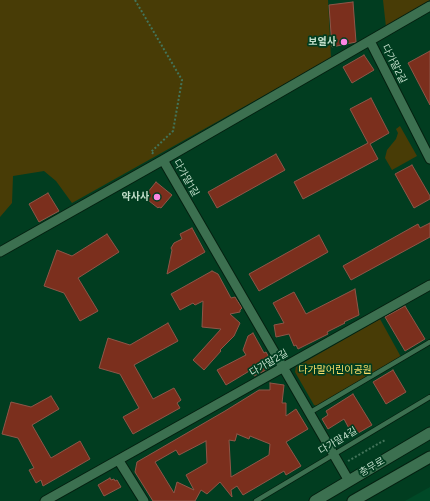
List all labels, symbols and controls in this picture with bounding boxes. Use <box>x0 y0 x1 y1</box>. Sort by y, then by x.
place label: 보열사 <box>308 36 336 48</box>
marker: 보열사 <box>339 37 349 47</box>
street label: 다가말2길 <box>379 42 409 86</box>
street label: 다가말1길 <box>171 157 201 199</box>
place label: 약사사 <box>121 191 149 203</box>
marker: 약사사 <box>152 192 162 202</box>
street label: 다가말2길 <box>248 347 290 379</box>
park label: 다가말어린이공원 <box>298 364 372 376</box>
street label: 다가말4길 <box>316 425 360 457</box>
street label: 충무로 <box>357 455 387 479</box>

